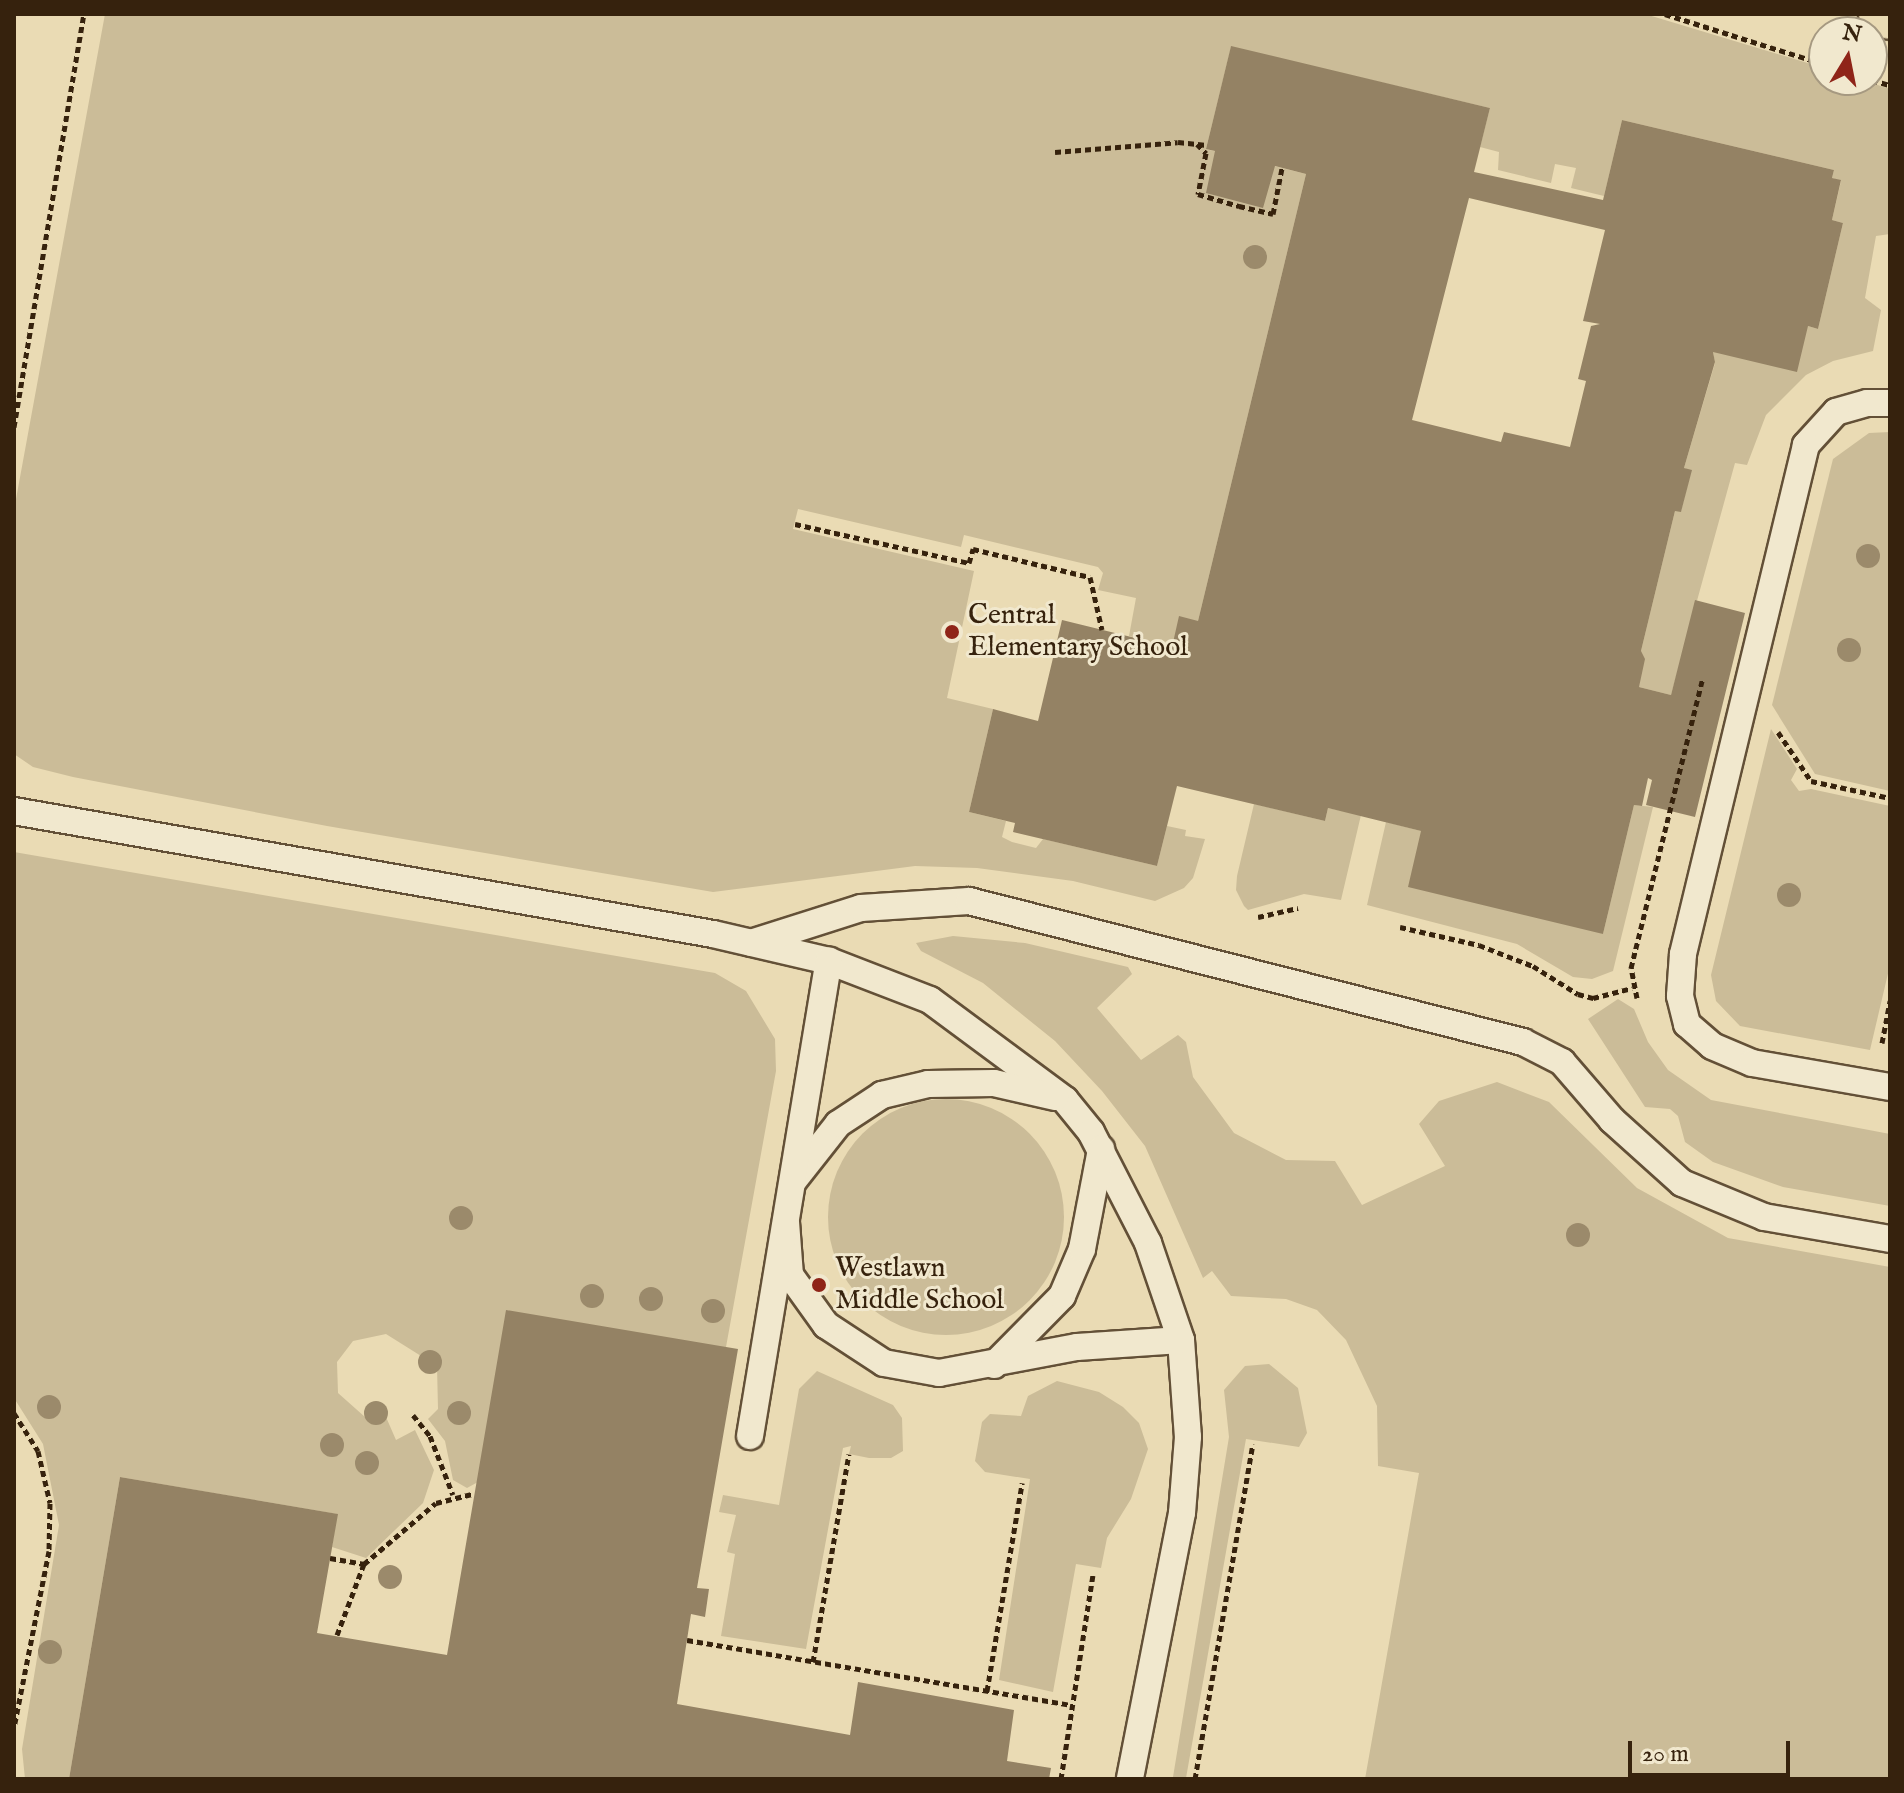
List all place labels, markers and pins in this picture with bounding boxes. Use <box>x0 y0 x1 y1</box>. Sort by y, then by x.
place label: Central Elementary School <box>968 599 1188 665</box>
marker: Central Elementary School <box>943 623 961 641</box>
place label: Westlawn Middle School <box>835 1252 1004 1318</box>
marker: Westlawn Middle School <box>810 1276 828 1294</box>

